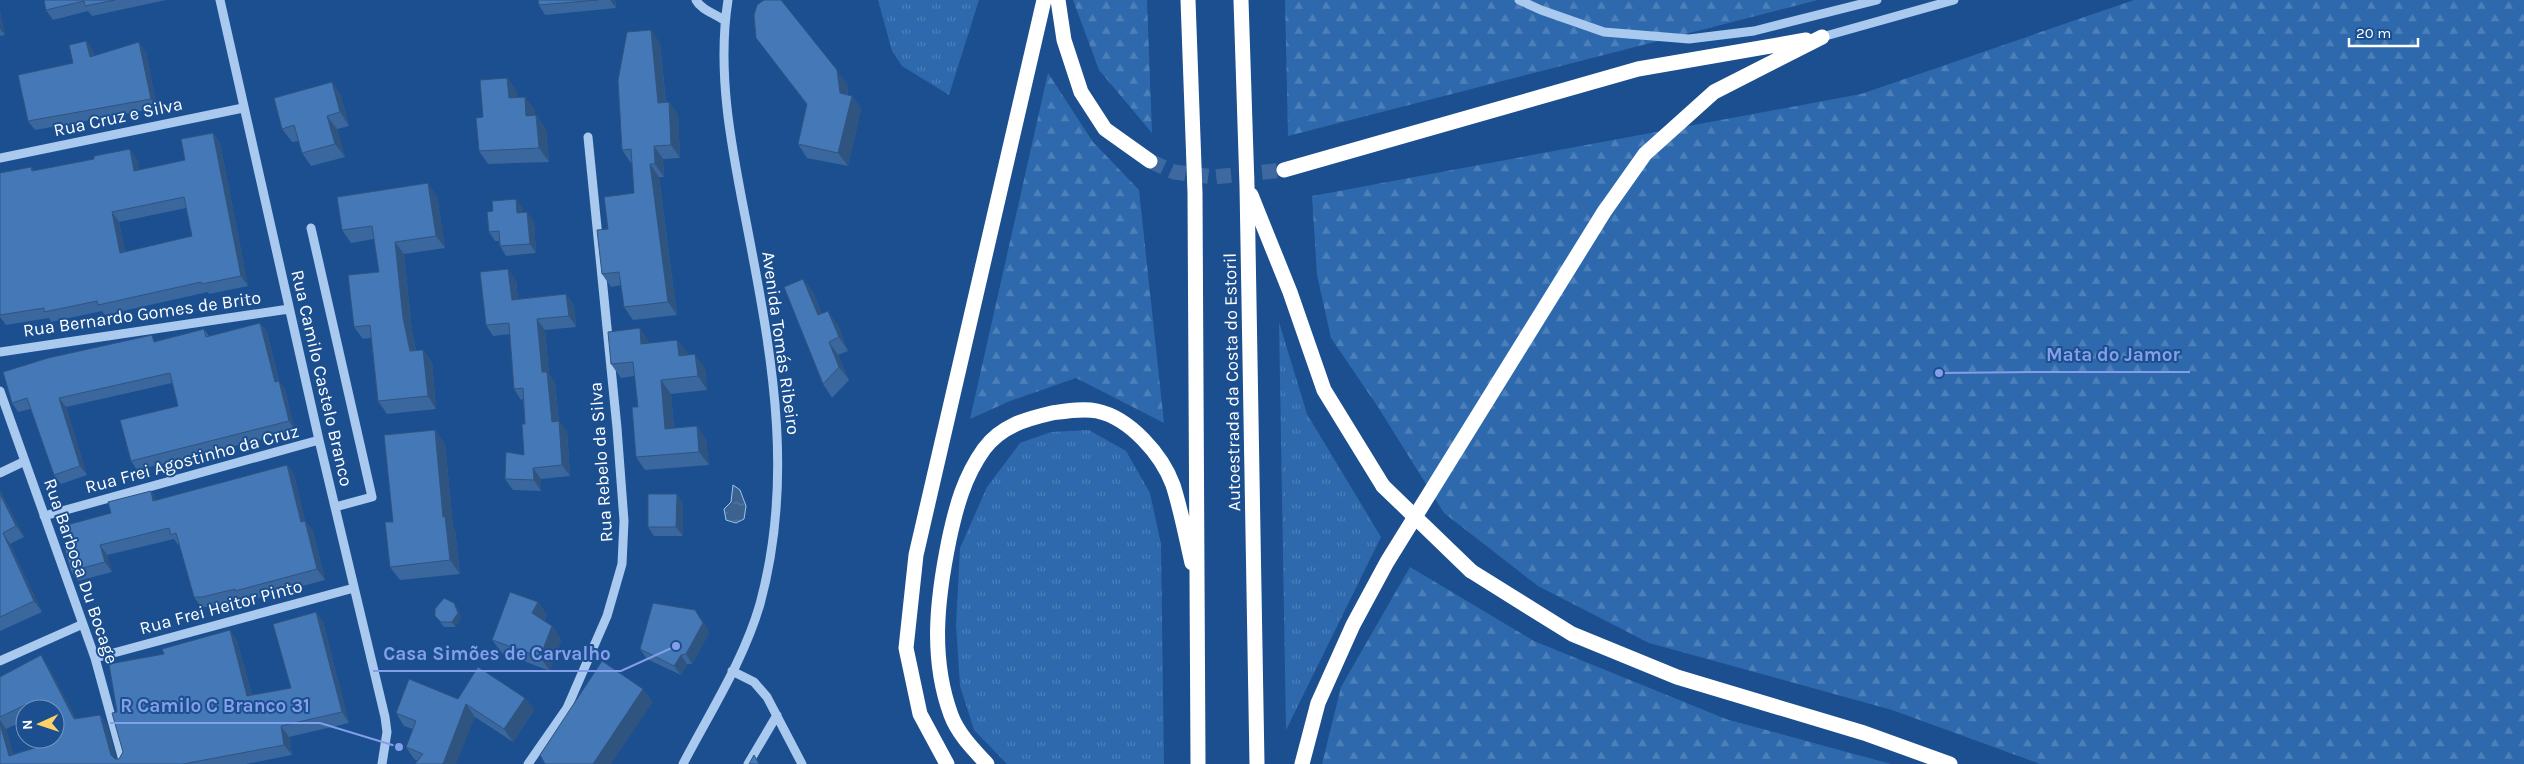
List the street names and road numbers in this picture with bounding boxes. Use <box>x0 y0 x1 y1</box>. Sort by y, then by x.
street label: Rua Cruz e Silva <box>52 93 184 141</box>
street label: Avenida Tomás Ribeiro <box>757 250 805 436</box>
street label: Autoestrada da Costa do Estoril <box>1219 253 1245 511</box>
street label: Rua Camilo Castelo Branco <box>286 268 358 488</box>
street label: Rua Bernardo Gomes de Brito <box>22 286 262 342</box>
street label: Rua Rebelo da Silva <box>584 381 618 543</box>
street label: Rua Frei Agostinho da Cruz <box>83 420 301 498</box>
street label: Rua Barbosa Du Bocage <box>39 475 123 667</box>
street label: Rua Frei Heitor Pinto <box>137 575 305 639</box>

